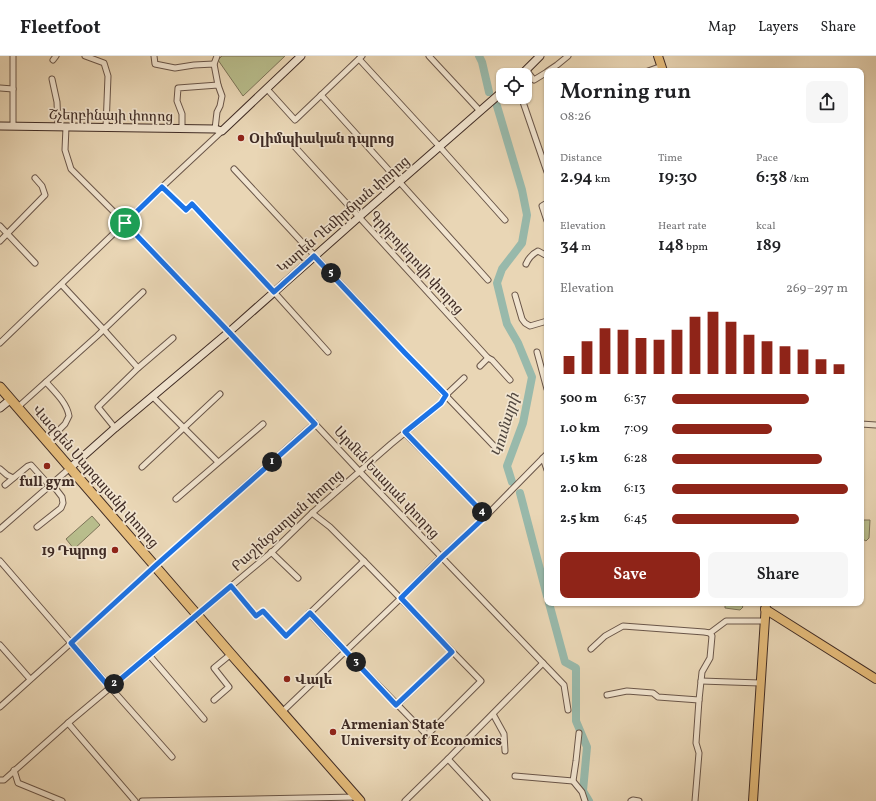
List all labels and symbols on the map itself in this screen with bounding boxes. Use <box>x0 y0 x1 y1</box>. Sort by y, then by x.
street label: Շչերբինայի փողոց <box>49 106 173 127</box>
place label: Օլիմպիական դպրոց <box>249 130 395 149</box>
marker: Օլիմպիական դպրոց <box>236 133 246 143</box>
street label: Կարեն Դեմիրճյան փողոց <box>274 152 414 278</box>
pin <box>108 206 142 240</box>
street label: Գրիբոյեդովի փողոց <box>364 207 467 319</box>
pin: 5 <box>321 263 341 283</box>
water label: Կումայրի <box>487 390 526 460</box>
street label: Վազգեն Սարգսյանի փողոց <box>27 401 162 553</box>
street label: Արմեն Եսայան փողոց <box>329 423 443 543</box>
pin: 1 <box>262 452 282 472</box>
marker: full gym <box>42 461 52 471</box>
street label: Բաշինջաղյան փողոց <box>228 466 348 576</box>
place label: full gym <box>19 473 75 492</box>
pin: 4 <box>472 502 492 522</box>
place label: 19 Դպրոց <box>41 542 107 561</box>
marker: 19 Դպրոց <box>110 545 120 555</box>
pin: 3 <box>346 652 366 672</box>
place label: Վալե <box>295 671 332 690</box>
pin: 2 <box>104 674 124 694</box>
marker: Վալե <box>282 674 292 684</box>
place label: Armenian State University of Economics <box>341 716 502 751</box>
marker: Armenian State University of Economics <box>328 727 338 737</box>

